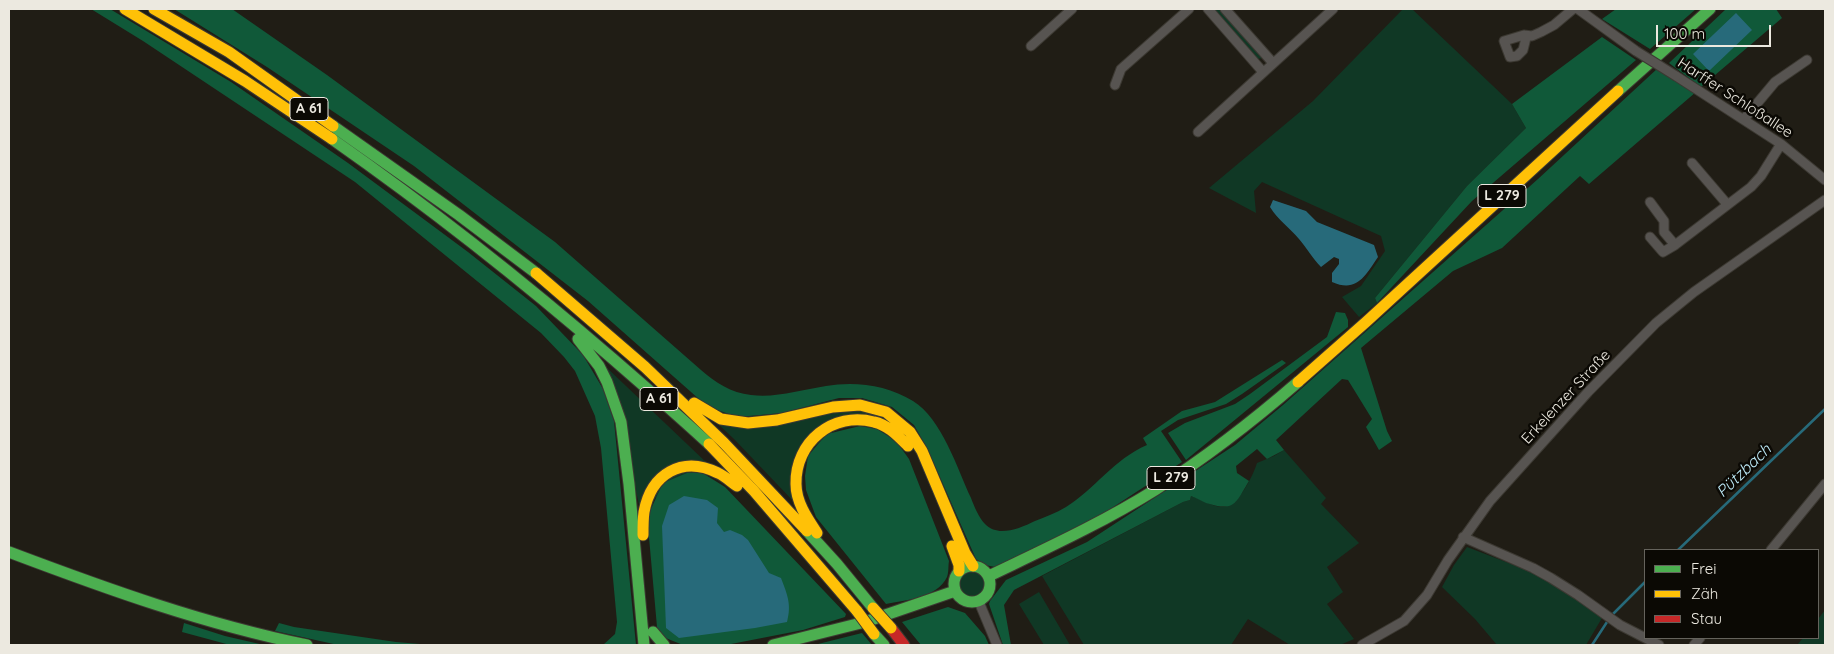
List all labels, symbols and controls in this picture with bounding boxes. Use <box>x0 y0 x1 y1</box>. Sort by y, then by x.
scale bar <box>1659 15 1774 47</box>
text: 100 m <box>1664 24 1705 43</box>
street label: Harffer Schloßallee <box>1674 54 1796 142</box>
road number: A 61 <box>290 98 328 120</box>
road number: L 279 <box>1478 185 1526 208</box>
street label: Erkelenzer Straße <box>1518 346 1614 448</box>
road number: A 61 <box>640 388 678 410</box>
water label: Pützbach <box>1713 440 1775 502</box>
road number: L 279 <box>1147 466 1195 489</box>
legend <box>1644 549 1819 639</box>
text: Frei <box>1691 559 1717 578</box>
text: Zäh <box>1691 584 1718 603</box>
text: Stau <box>1691 609 1722 628</box>

